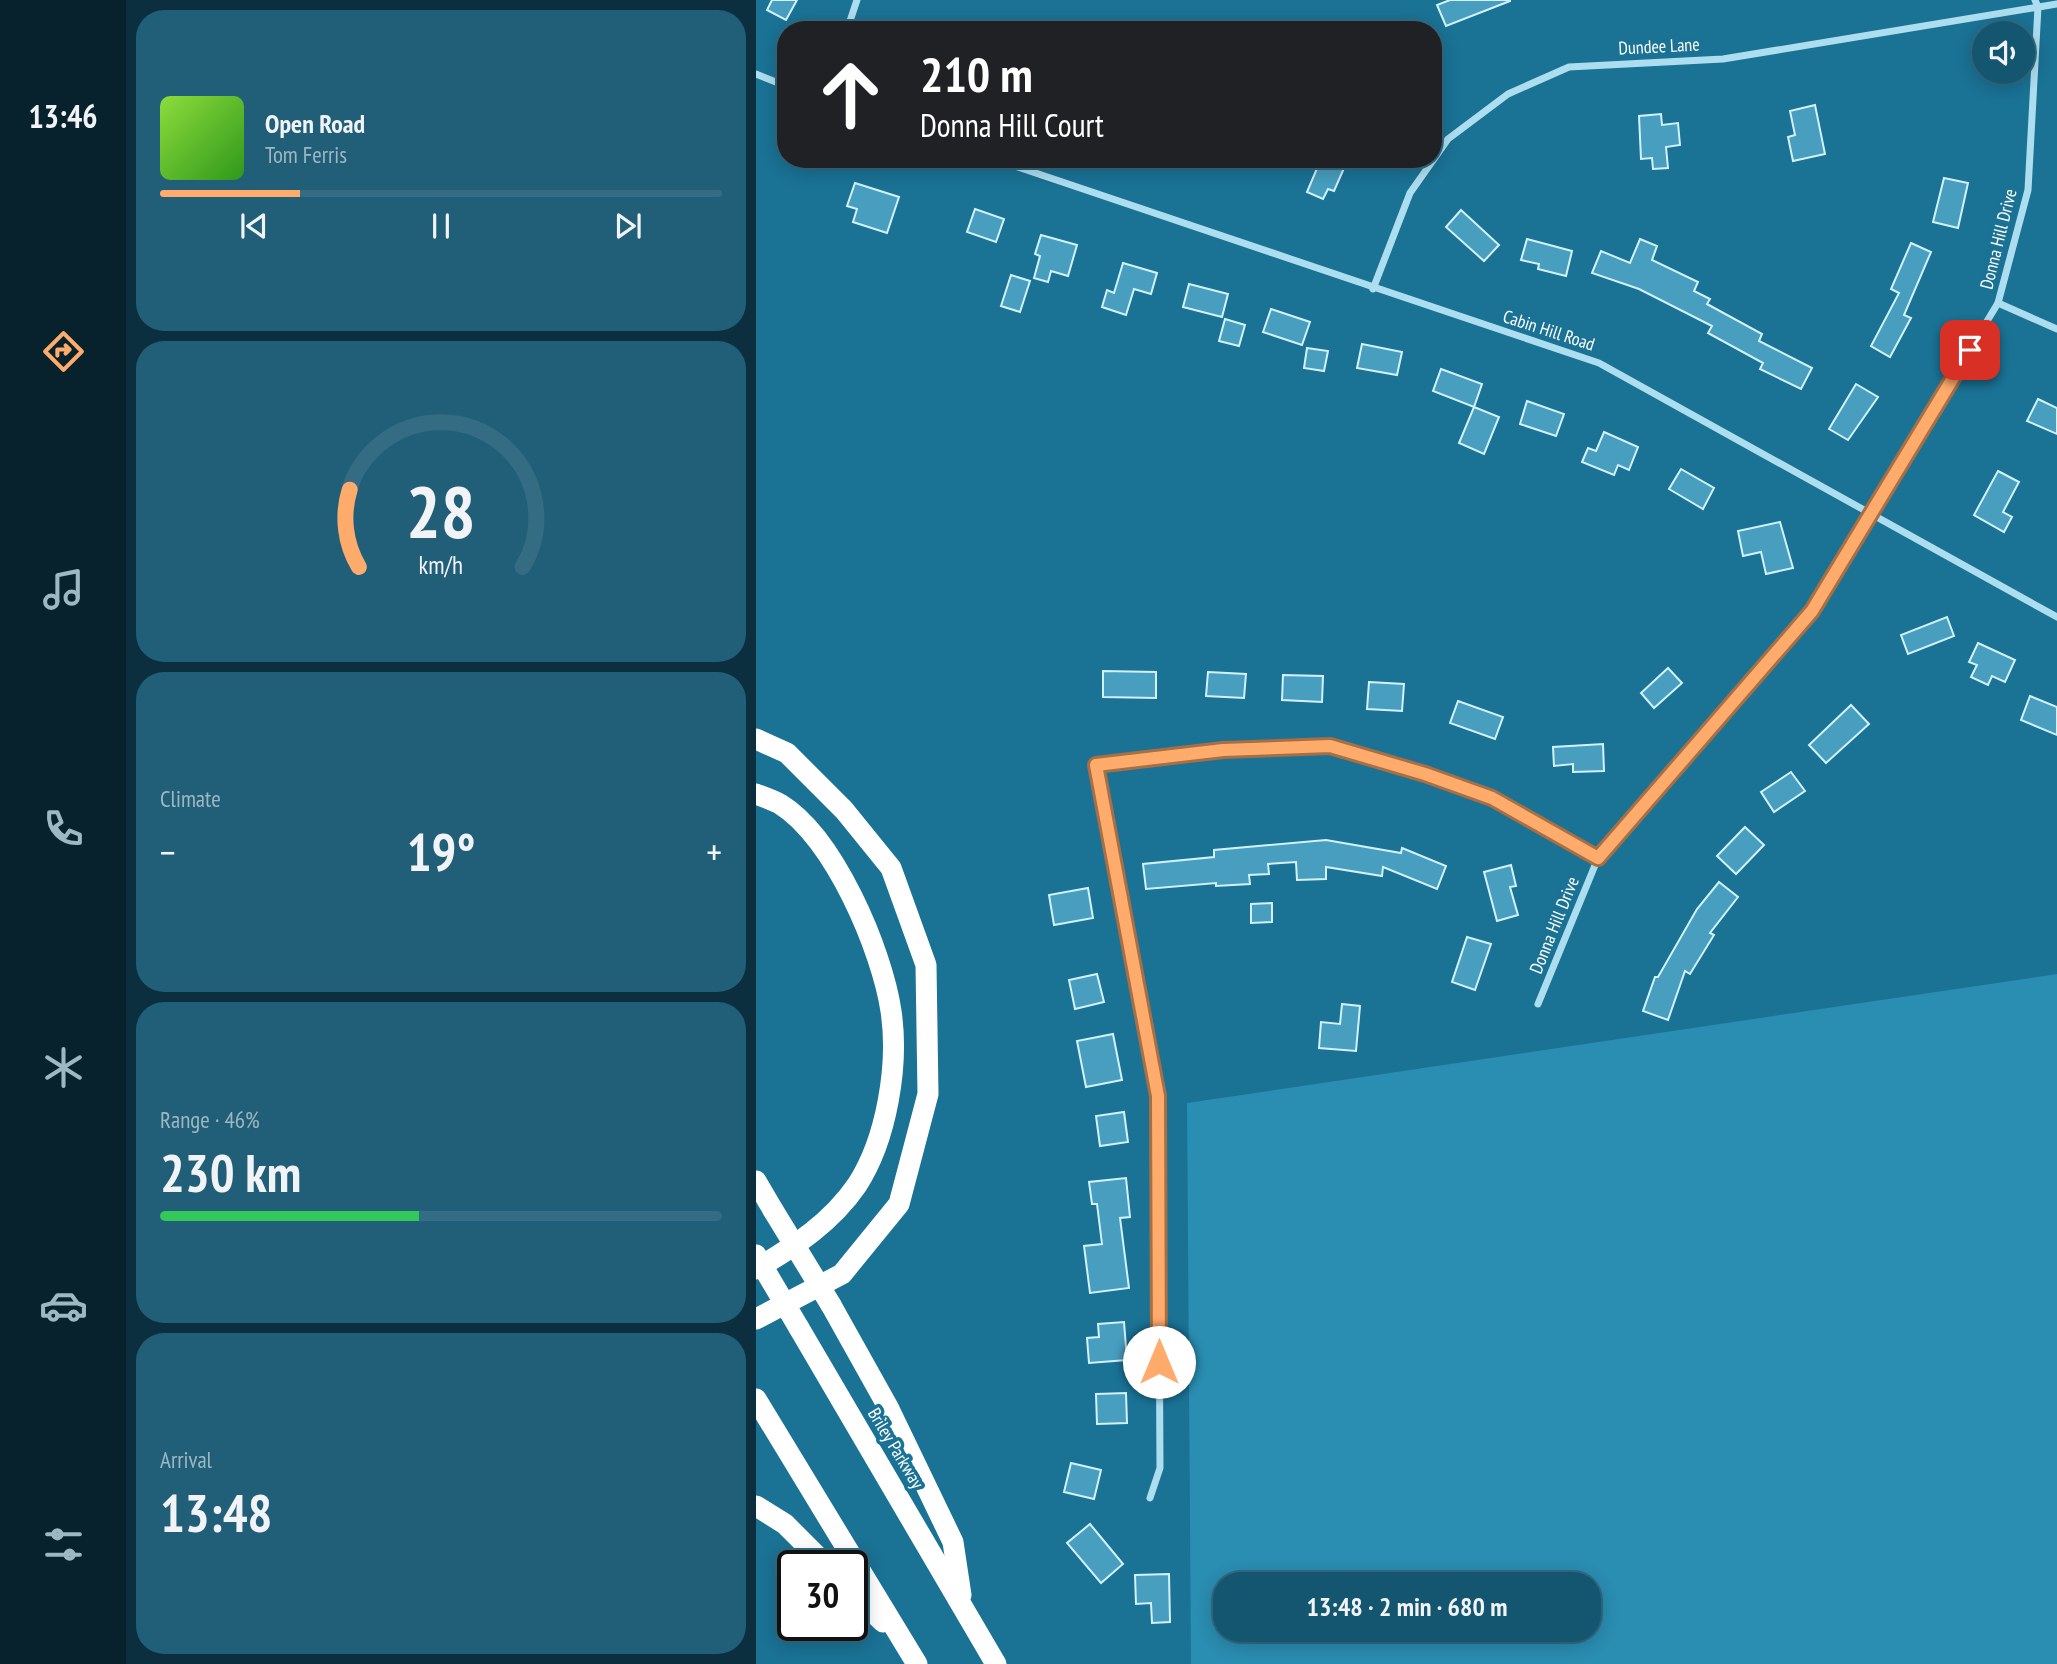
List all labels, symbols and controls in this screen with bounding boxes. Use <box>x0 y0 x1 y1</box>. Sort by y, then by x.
map controls <box>1972 21 2035 84</box>
button: sound <box>1972 21 2035 84</box>
street label: Dundee Lane <box>1618 32 1700 60</box>
text: 210 m <box>920 42 1033 106</box>
icon: ahead <box>805 49 896 140</box>
text: 13:46 <box>28 95 98 137</box>
text: Donna Hill Court <box>920 104 1104 146</box>
text: Open Road <box>265 107 365 140</box>
text: Tom Ferris <box>265 140 347 169</box>
street label: Donna Hill Drive <box>1974 186 2022 292</box>
icon: previous <box>235 207 273 245</box>
icon: pause <box>422 207 460 245</box>
icon: next <box>609 207 647 245</box>
street label: Cabin Hill Road <box>1500 304 1598 356</box>
pin <box>1940 320 2000 380</box>
icon: directions <box>39 327 88 376</box>
icon: arrive <box>1951 331 1989 369</box>
text: 28 <box>406 464 476 558</box>
text: km/h <box>419 549 463 581</box>
icon: music <box>39 565 88 614</box>
text: Climate <box>160 784 221 813</box>
icon: phone <box>39 804 88 853</box>
text: 19° <box>407 818 475 885</box>
text: − <box>160 827 176 876</box>
text: + <box>706 827 722 876</box>
street label: Donna Hill Drive <box>1524 873 1584 977</box>
icon: climate <box>39 1043 88 1092</box>
text: Range · 46% <box>160 1105 260 1134</box>
text: 230 km <box>160 1139 301 1206</box>
icon: car <box>39 1281 88 1330</box>
position arrow <box>1122 1325 1196 1399</box>
street label: Briley Parkway <box>863 1403 929 1493</box>
text: Arrival <box>160 1445 212 1474</box>
text: 13:48 <box>160 1479 272 1546</box>
icon: filters <box>39 1520 88 1569</box>
speed limit sign: 30 <box>777 1550 868 1641</box>
text: 13:48 · 2 min · 680 m <box>1307 1590 1507 1623</box>

